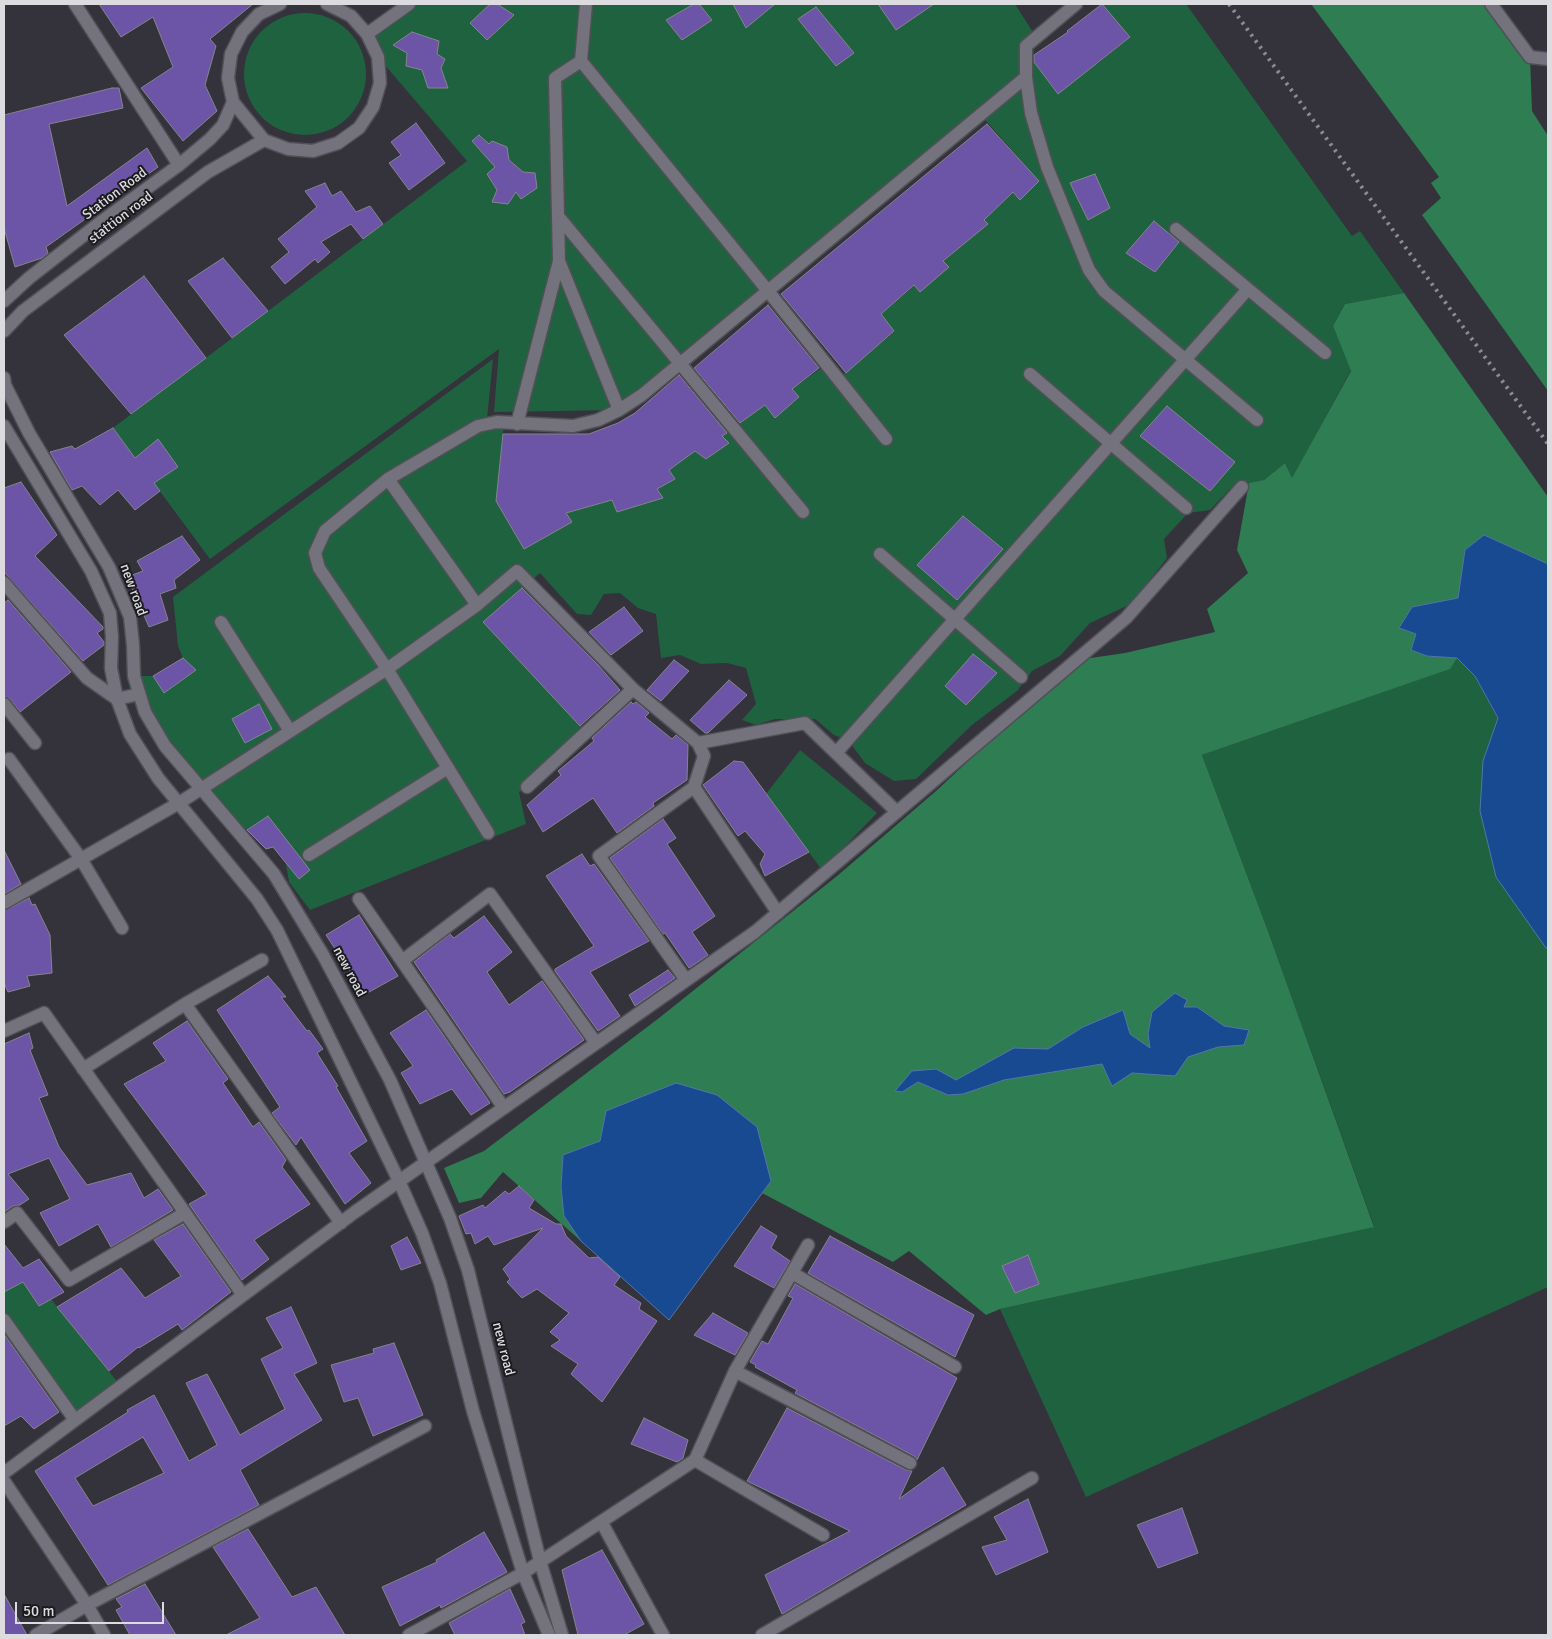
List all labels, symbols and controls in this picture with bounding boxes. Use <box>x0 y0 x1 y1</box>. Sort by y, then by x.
street label: Station Road <box>79 164 151 224</box>
street label: stattion road <box>85 188 157 248</box>
street label: new road <box>116 562 150 618</box>
street label: new road <box>329 944 369 1000</box>
street label: new road <box>488 1321 518 1377</box>
scale bar <box>18 1592 166 1624</box>
text: 50 m <box>23 1602 54 1620</box>

